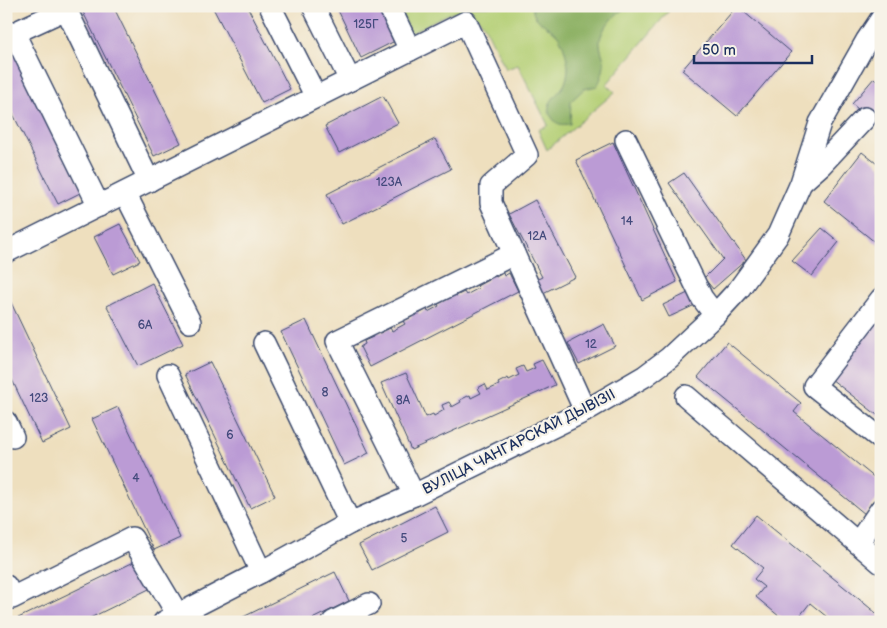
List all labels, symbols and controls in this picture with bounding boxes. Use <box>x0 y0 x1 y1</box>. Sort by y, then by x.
house number: 125Г <box>353 17 379 32</box>
scale bar <box>694 32 812 64</box>
text: 50 m <box>702 41 736 60</box>
house number: 123А <box>376 175 403 190</box>
house number: 14 <box>621 214 634 229</box>
house number: 12А <box>528 229 547 244</box>
house number: 6А <box>138 318 153 333</box>
house number: 12 <box>585 337 597 352</box>
house number: 8 <box>322 385 329 400</box>
street label: ВУЛІЦА ЧАНГАРСКАЙ ДЫВІЗІІ <box>419 385 619 499</box>
house number: 123 <box>30 391 48 406</box>
house number: 8А <box>396 393 411 408</box>
house number: 6 <box>226 428 234 443</box>
house number: 4 <box>132 471 140 486</box>
house number: 5 <box>401 531 408 546</box>

